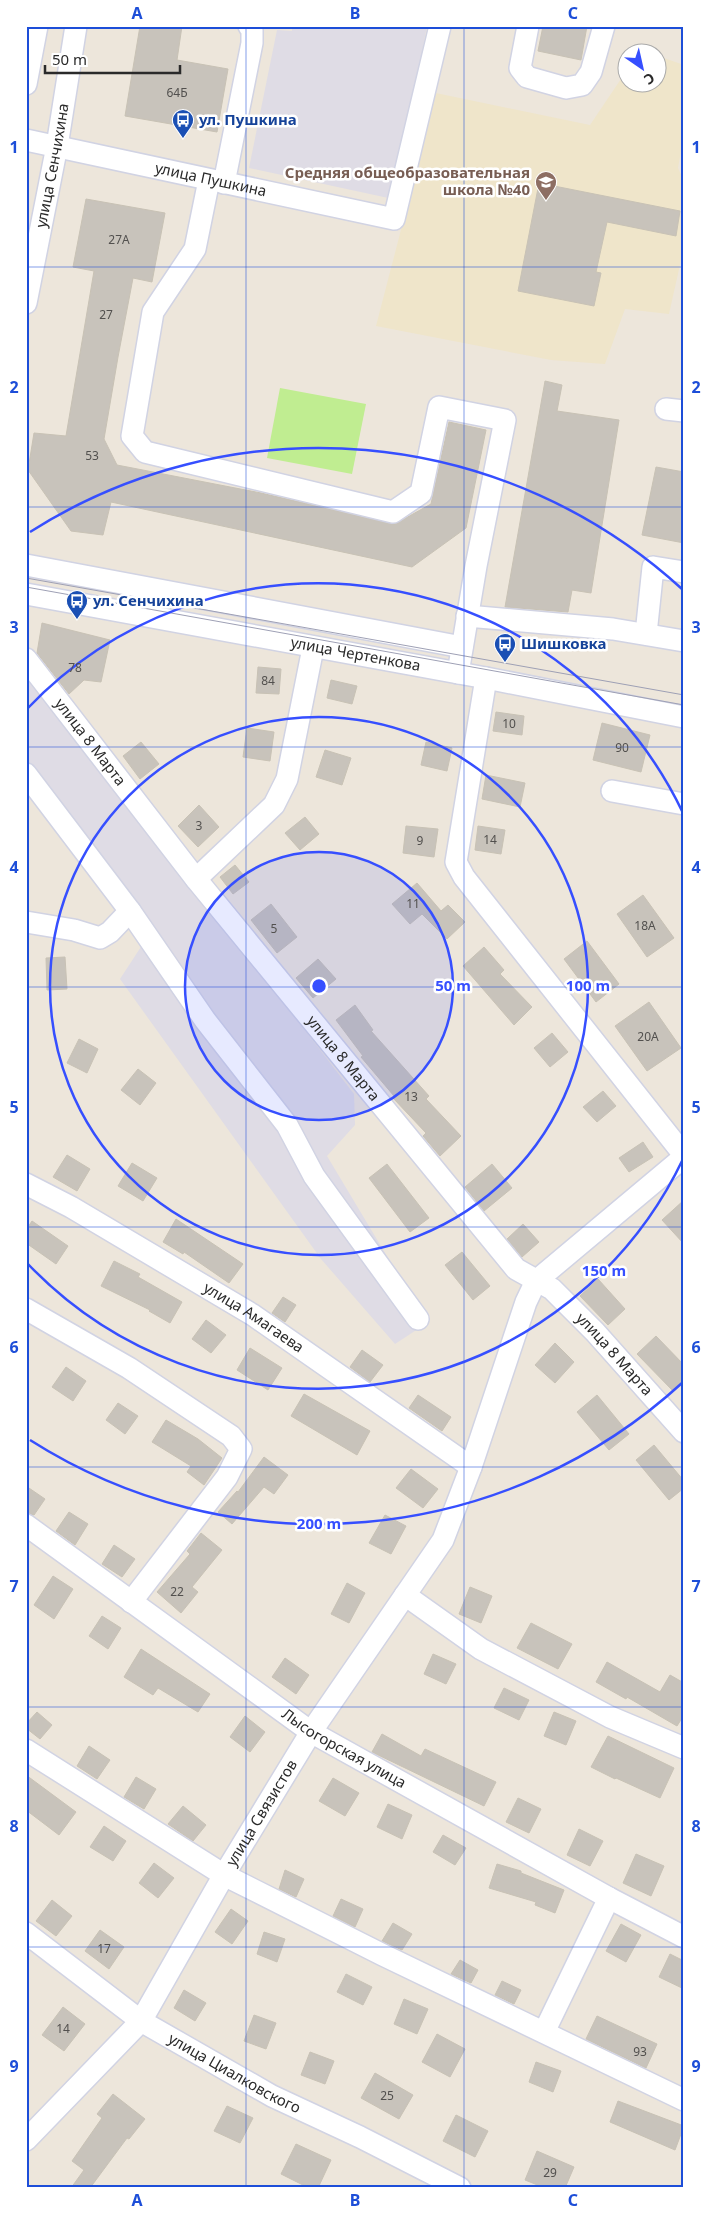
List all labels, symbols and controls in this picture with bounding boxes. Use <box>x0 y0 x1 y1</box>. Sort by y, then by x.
text: A <box>131 2 143 24</box>
text: B <box>350 2 360 24</box>
text: C <box>568 2 578 24</box>
scale bar <box>45 42 180 74</box>
north arrow <box>618 42 668 92</box>
text: 50 m <box>52 49 87 69</box>
text: С <box>640 69 659 90</box>
house number: 64Б <box>166 84 188 101</box>
street label: улица Сенчихина <box>30 102 73 229</box>
bus stop icon: ул. Пушкина <box>171 108 195 139</box>
place label: ул. Пушкина <box>198 109 297 129</box>
text: 1 <box>9 136 19 158</box>
text: 1 <box>691 136 701 158</box>
street label: улица Пушкина <box>153 157 269 200</box>
place label: Средняя общеобразовательная школа №40 <box>285 162 530 199</box>
school or university icon: Средняя общеобразовательная школа №40 <box>534 170 558 201</box>
house number: 27А <box>108 231 130 248</box>
house number: 27 <box>99 306 113 323</box>
text: 2 <box>9 376 19 398</box>
text: 2 <box>691 376 701 398</box>
house number: 53 <box>85 447 99 464</box>
bus stop icon: ул. Сенчихина <box>65 589 89 620</box>
place label: ул. Сенчихина <box>92 590 204 610</box>
text: 3 <box>9 616 19 638</box>
text: 3 <box>691 616 701 638</box>
street label: улица Чертенкова <box>289 632 422 675</box>
bus stop icon: Шишковка <box>493 632 517 663</box>
place label: Шишковка <box>521 633 607 653</box>
house number: 78 <box>68 659 82 676</box>
house number: 84 <box>261 672 275 689</box>
street label: улица 8 Марта <box>51 694 131 789</box>
house number: 10 <box>502 715 516 732</box>
house number: 90 <box>615 739 629 756</box>
house number: 3 <box>196 817 203 834</box>
house number: 14 <box>483 831 497 848</box>
house number: 9 <box>417 832 424 849</box>
text: 4 <box>9 856 19 878</box>
text: 4 <box>691 856 701 878</box>
house number: 11 <box>406 895 420 912</box>
house number: 18А <box>634 917 656 934</box>
house number: 5 <box>271 920 278 937</box>
text: 50 m <box>435 975 471 995</box>
text: 100 m <box>566 975 610 995</box>
centre of rings <box>310 977 328 995</box>
street label: улица 8 Марта <box>303 1011 385 1105</box>
house number: 20А <box>637 1028 659 1045</box>
house number: 13 <box>404 1088 418 1105</box>
text: 5 <box>9 1096 19 1118</box>
text: 5 <box>691 1096 701 1118</box>
text: 150 m <box>582 1260 626 1280</box>
street label: улица Амагаева <box>200 1277 308 1357</box>
street label: улица 8 Марта <box>572 1308 658 1399</box>
text: 6 <box>9 1336 19 1358</box>
text: 6 <box>691 1336 701 1358</box>
text: 200 m <box>297 1513 341 1533</box>
text: 7 <box>9 1575 19 1597</box>
text: 7 <box>691 1575 701 1597</box>
house number: 22 <box>170 1583 184 1600</box>
street label: Лысогорская улица <box>278 1703 410 1792</box>
street label: улица Связистов <box>221 1755 301 1870</box>
text: 8 <box>9 1815 19 1837</box>
text: 8 <box>691 1815 701 1837</box>
house number: 17 <box>97 1940 111 1957</box>
house number: 14 <box>56 2020 70 2037</box>
street label: улица Циалковского <box>165 2028 304 2117</box>
house number: 93 <box>633 2043 647 2060</box>
text: 9 <box>9 2055 19 2077</box>
text: 9 <box>691 2055 701 2077</box>
house number: 25 <box>380 2087 394 2104</box>
house number: 29 <box>543 2164 557 2181</box>
text: A <box>131 2189 143 2211</box>
text: B <box>350 2189 360 2211</box>
text: C <box>568 2189 578 2211</box>

